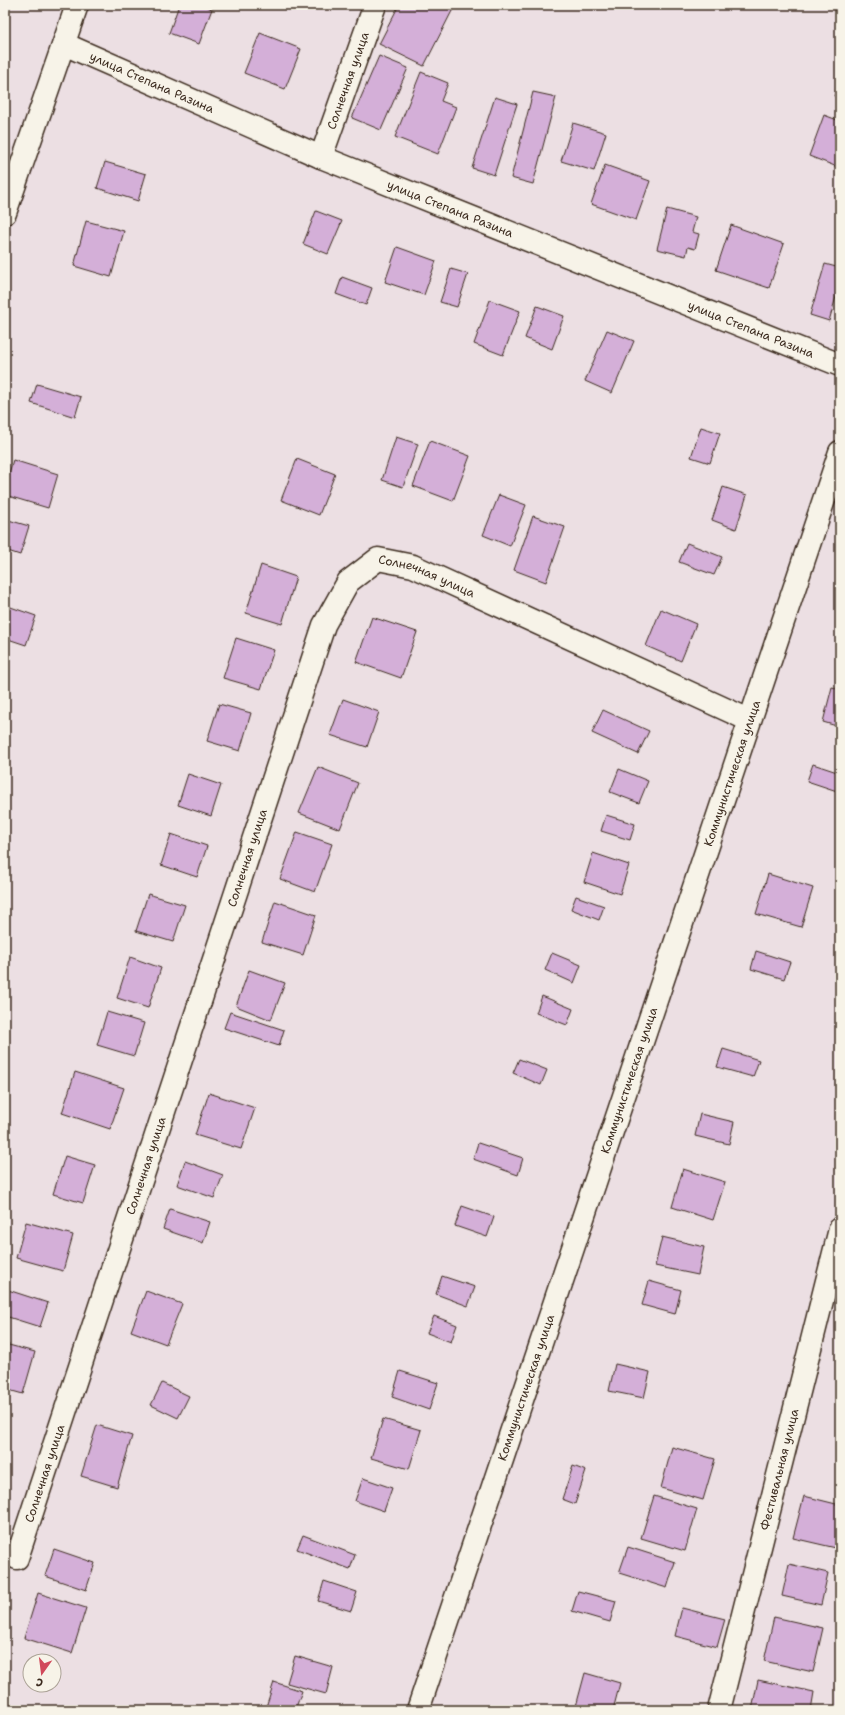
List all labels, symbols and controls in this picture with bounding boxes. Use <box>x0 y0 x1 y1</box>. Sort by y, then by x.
street label: Солнечная улица <box>323 29 373 132</box>
street label: улица Степана Разина <box>87 48 217 117</box>
street label: улица Степана Разина <box>385 176 516 241</box>
street label: улица Степана Разина <box>686 297 817 362</box>
street label: Солнечная улица <box>377 551 478 602</box>
street label: Коммунистическая улица <box>700 697 764 849</box>
street label: Солнечная улица <box>224 806 271 909</box>
street label: Коммунистическая улица <box>597 1005 661 1156</box>
street label: Солнечная улица <box>122 1114 170 1217</box>
street label: Коммунистическая улица <box>494 1312 558 1463</box>
street label: Фестивальная улица <box>757 1407 803 1532</box>
street label: Солнечная улица <box>21 1422 69 1525</box>
north arrow <box>22 1653 62 1693</box>
text: С <box>34 1674 45 1690</box>

